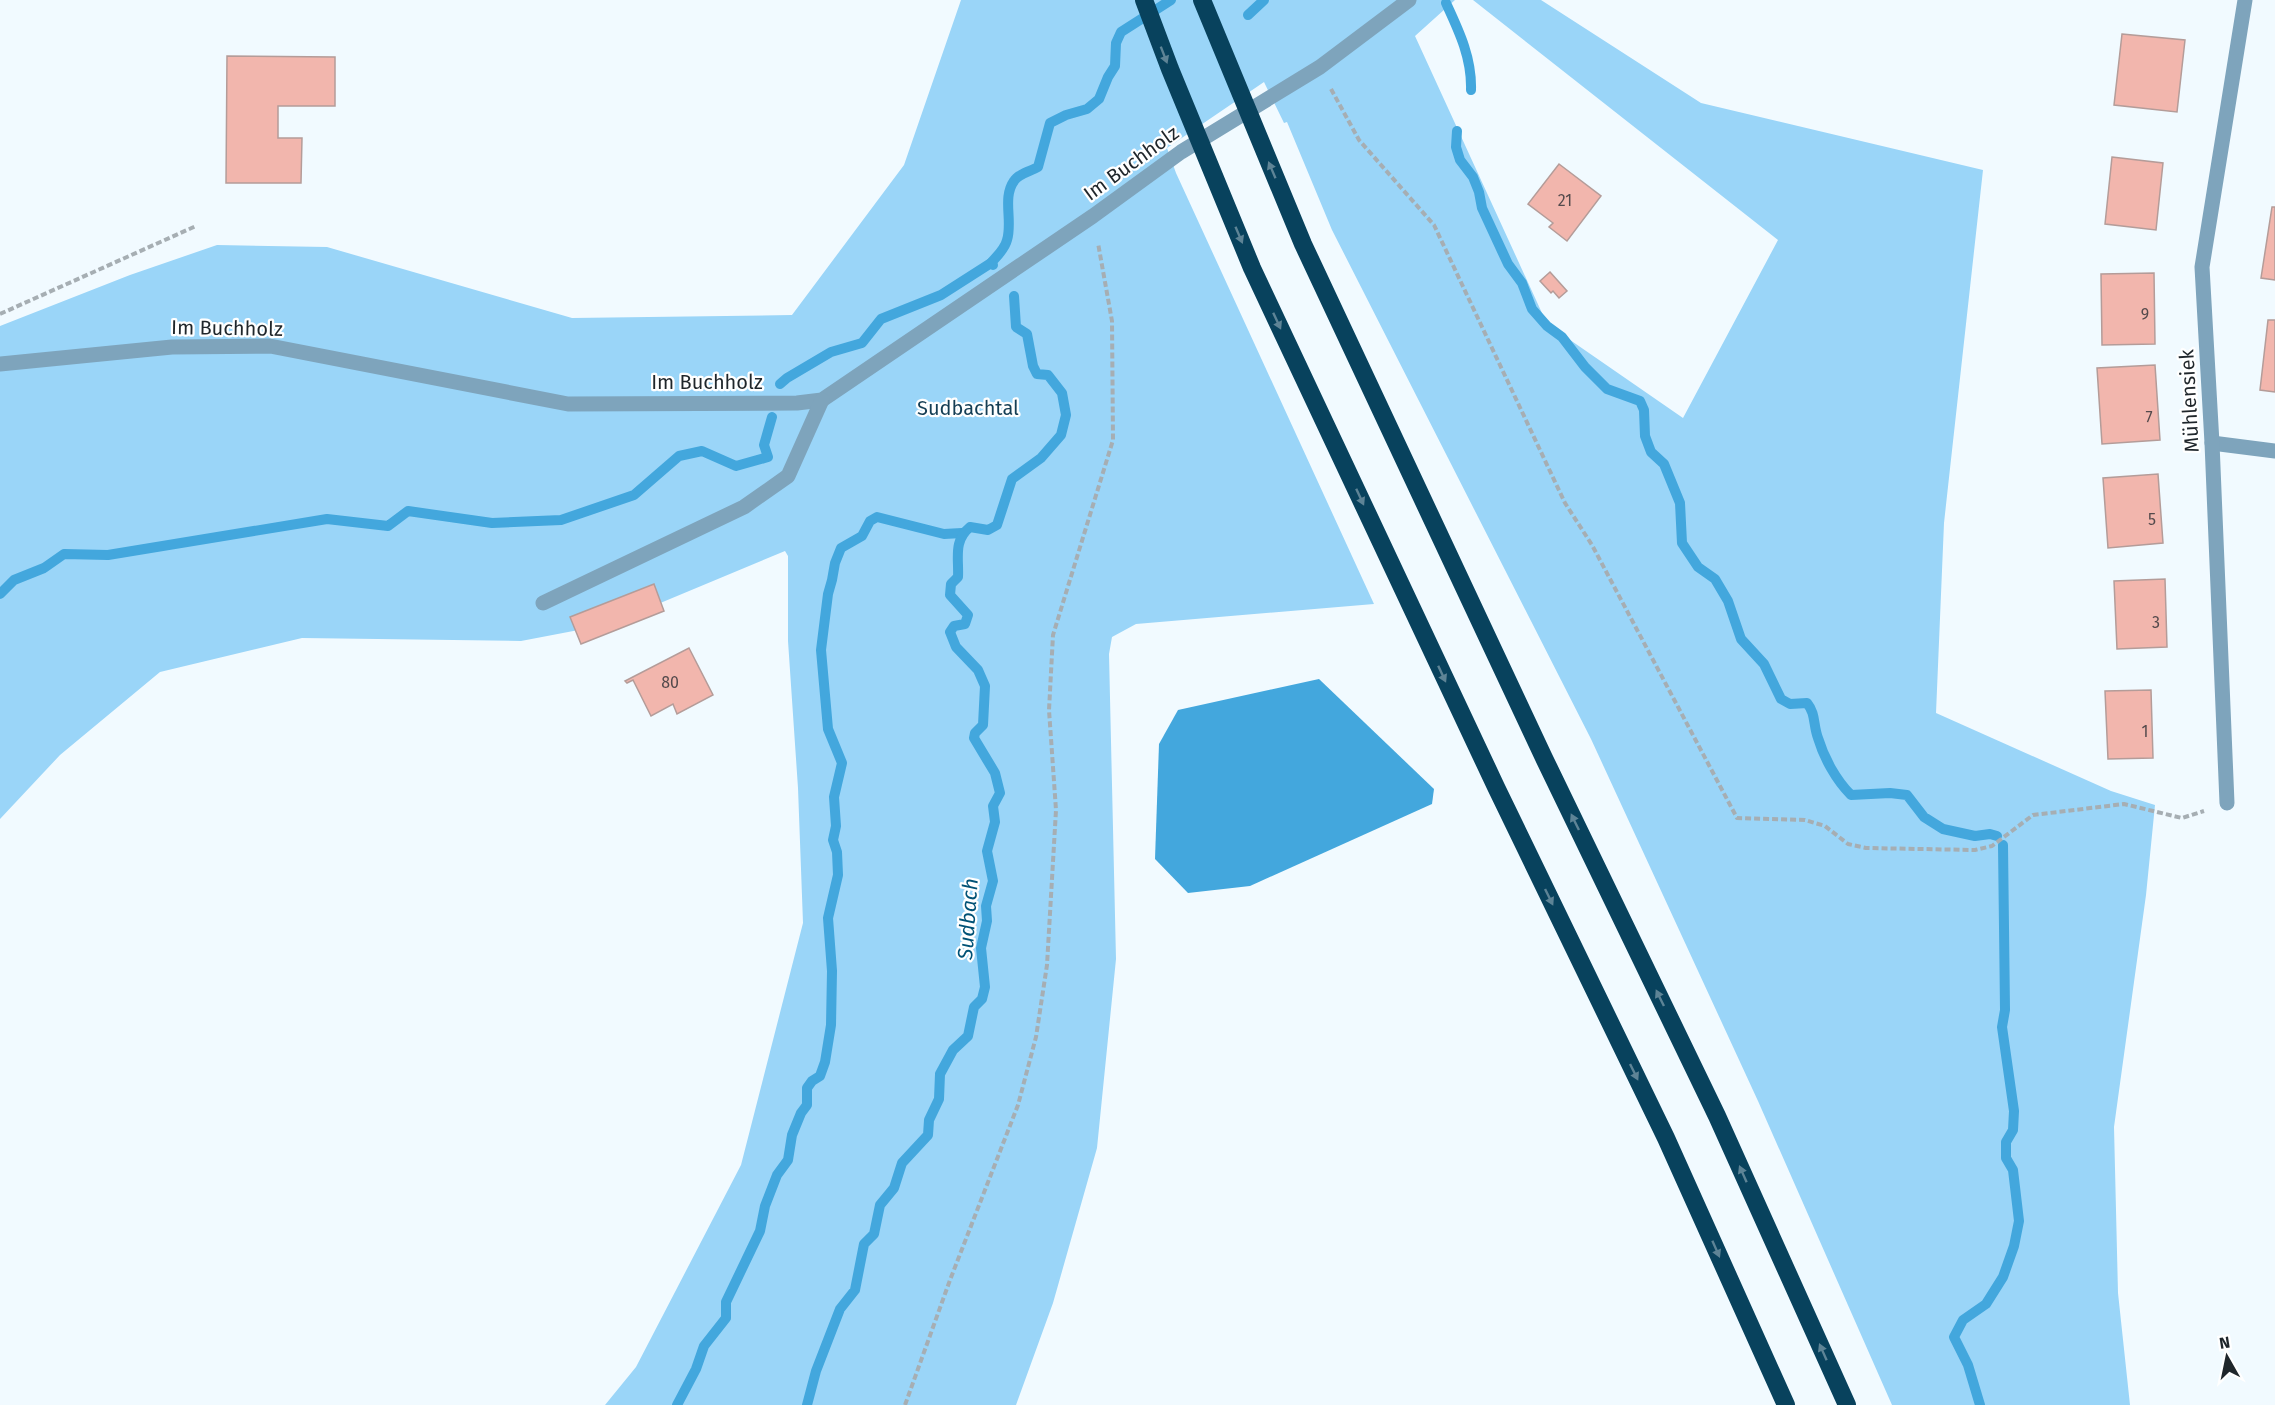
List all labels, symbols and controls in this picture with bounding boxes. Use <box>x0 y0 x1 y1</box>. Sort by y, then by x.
one-way arrow <box>1160 46 1170 64</box>
street label: Im Buchholz <box>1079 120 1183 206</box>
one-way arrow <box>1267 161 1277 179</box>
house number: 21 <box>1558 191 1572 210</box>
one-way arrow <box>1235 226 1244 244</box>
house number: 9 <box>2141 305 2149 324</box>
one-way arrow <box>1273 312 1282 329</box>
street label: Im Buchholz <box>171 315 283 341</box>
street label: Mühlensiek <box>2174 348 2204 453</box>
street label: Im Buchholz <box>651 370 763 394</box>
park label: Sudbachtal <box>917 396 1019 420</box>
house number: 7 <box>2145 408 2153 427</box>
one-way arrow <box>1355 489 1364 506</box>
house number: 5 <box>2148 510 2156 529</box>
house number: 3 <box>2152 613 2160 632</box>
one-way arrow <box>1438 665 1447 682</box>
house number: 80 <box>661 673 679 692</box>
house number: 1 <box>2142 722 2148 741</box>
one-way arrow <box>1571 813 1581 831</box>
water label: Sudbach <box>952 877 984 962</box>
one-way arrow <box>1544 888 1553 905</box>
one-way arrow <box>1655 989 1664 1006</box>
one-way arrow <box>1629 1064 1638 1081</box>
one-way arrow <box>1738 1165 1747 1183</box>
one-way arrow <box>1711 1241 1720 1258</box>
north arrow <box>2197 1327 2257 1387</box>
text: N <box>2218 1332 2231 1353</box>
one-way arrow <box>1819 1343 1828 1360</box>

